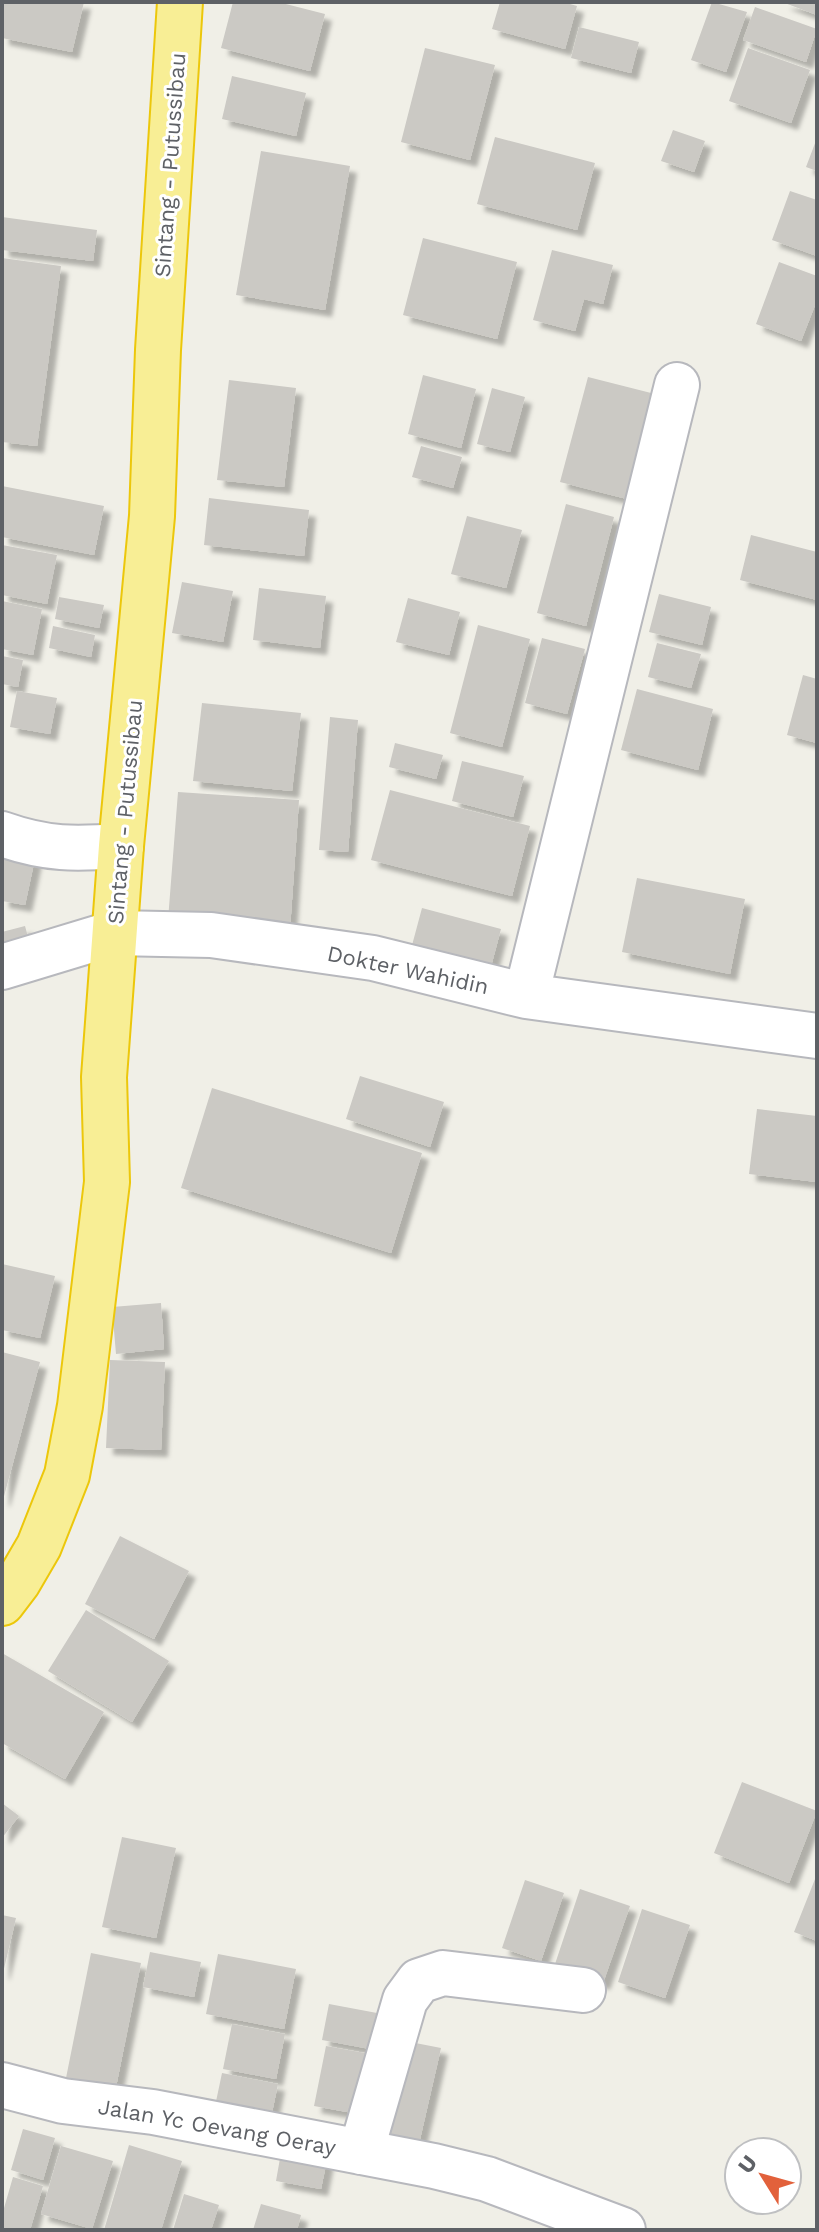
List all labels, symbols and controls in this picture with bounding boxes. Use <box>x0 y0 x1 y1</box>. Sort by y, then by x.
street label: Sintang - Putussibau <box>150 52 190 278</box>
street label: Sintang - Putussibau <box>103 699 147 925</box>
street label: Dokter Wahidin <box>325 941 491 999</box>
street label: Jalan Yc Oevang Oeray <box>96 2094 338 2160</box>
north arrow <box>723 2136 803 2216</box>
text: U <box>733 2151 762 2178</box>

